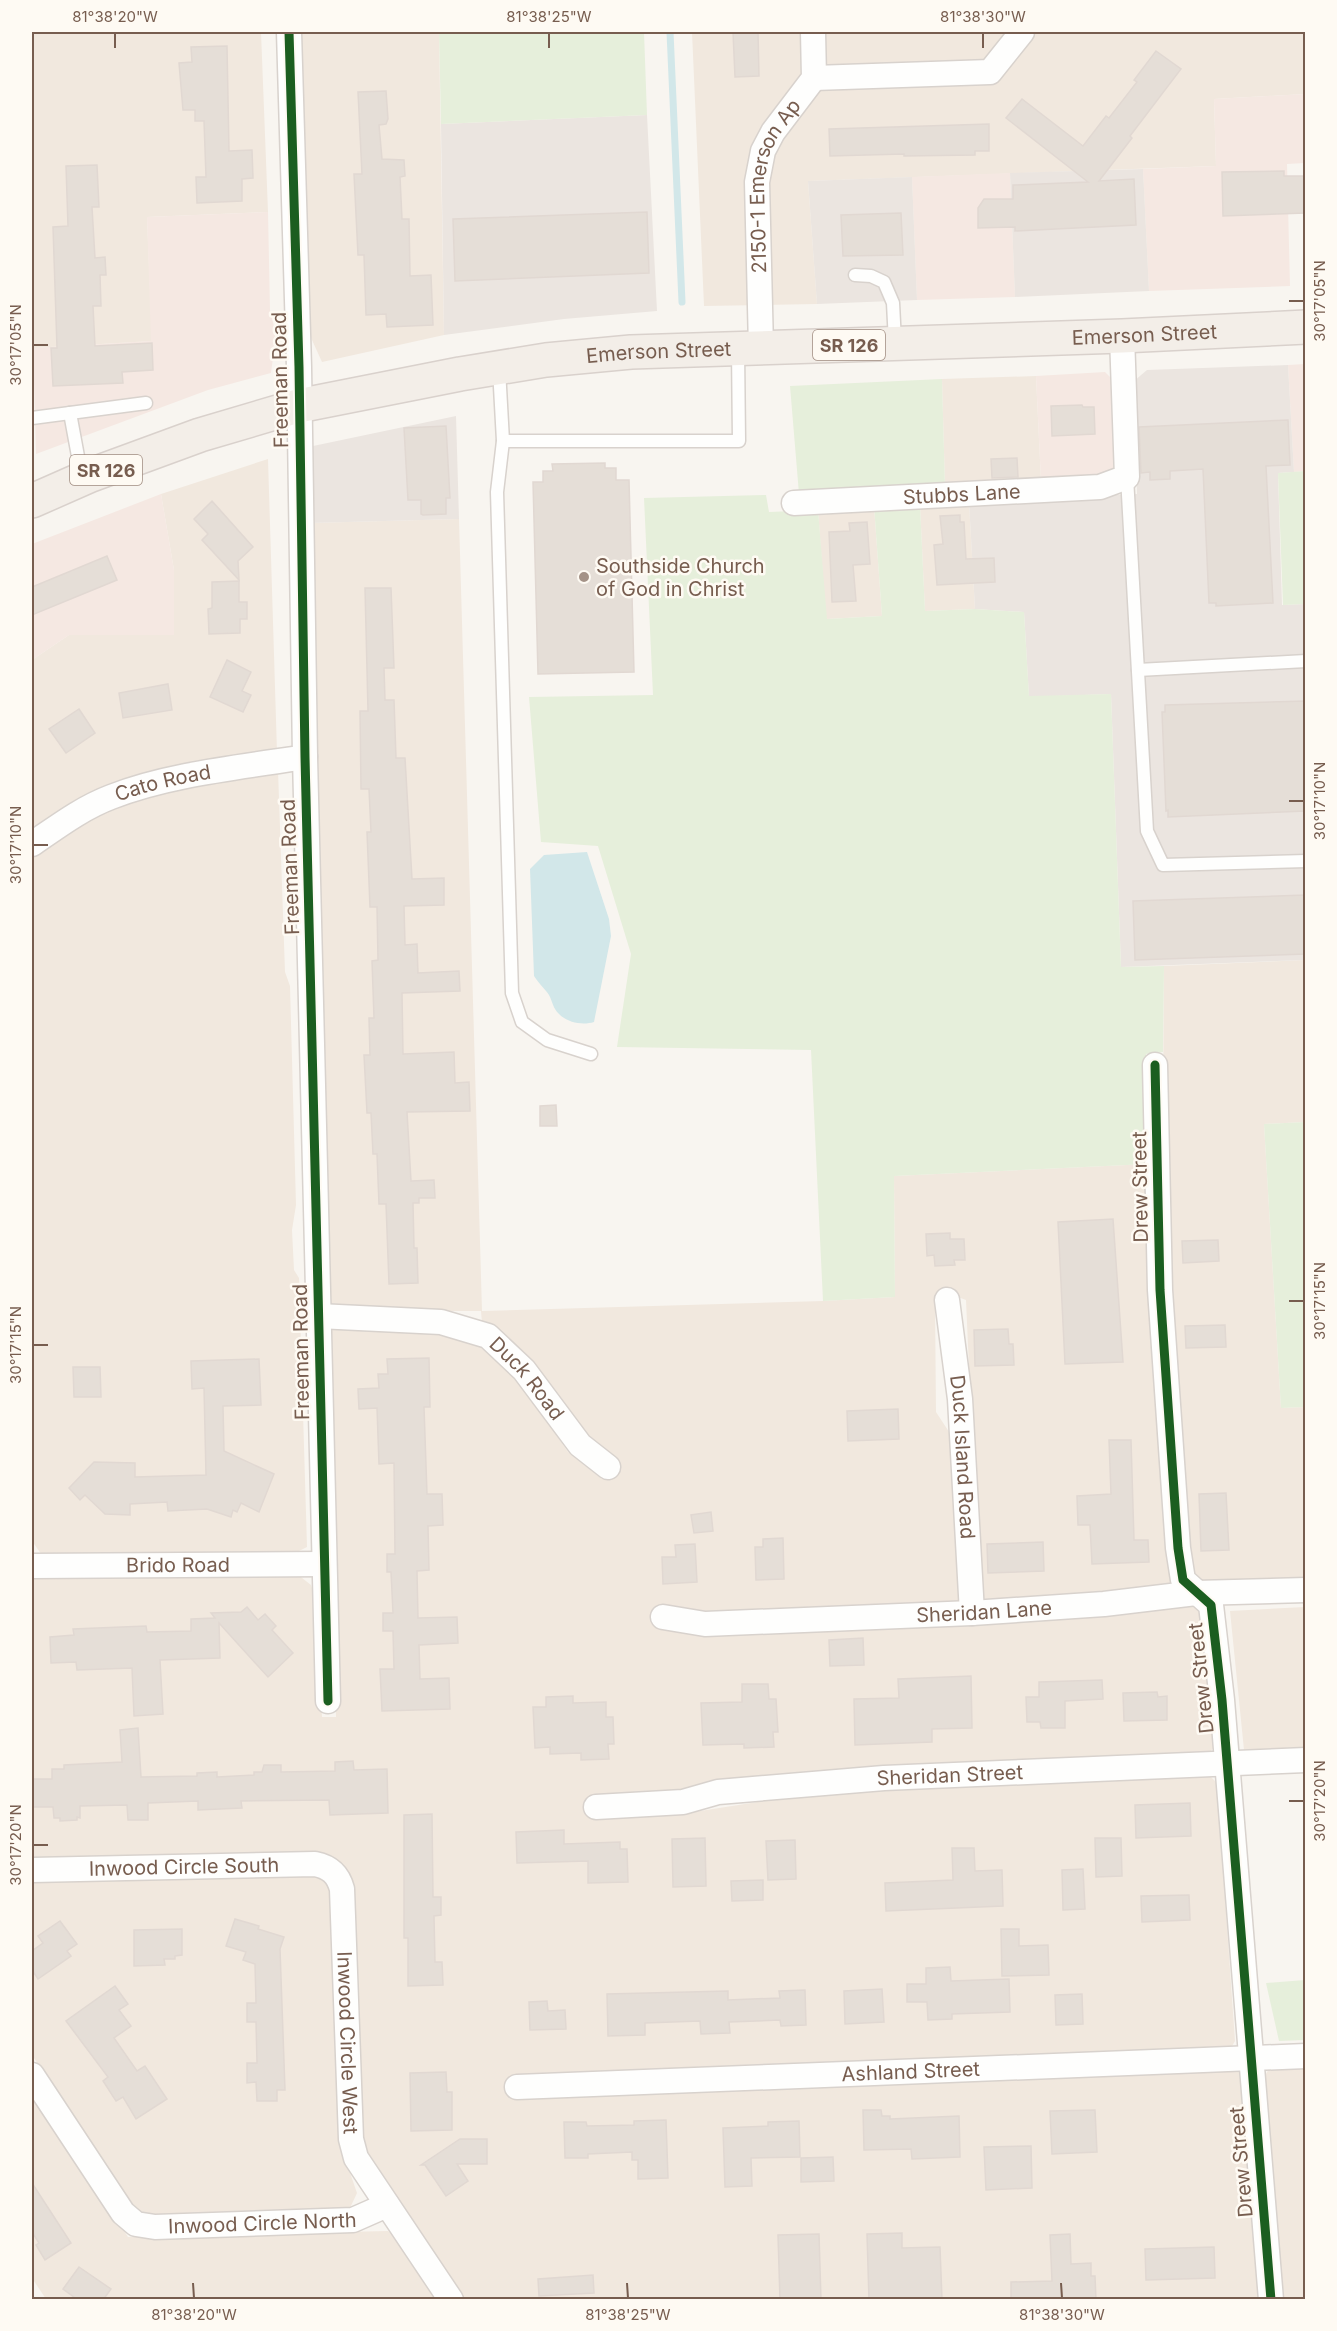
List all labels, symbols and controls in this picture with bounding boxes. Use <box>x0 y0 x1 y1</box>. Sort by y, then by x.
text: 81°38'20"W <box>72 7 158 26</box>
text: 81°38'25"W <box>506 7 592 26</box>
text: 81°38'30"W <box>940 7 1026 26</box>
street label: 2150-1 Emerson Ap <box>745 94 806 274</box>
text: 30°17'05"N <box>1310 260 1329 342</box>
text: 30°17'05"N <box>6 304 25 386</box>
street label: Freeman Road <box>267 312 293 448</box>
street label: Emerson Street <box>1071 319 1218 350</box>
road number: SR 126 <box>813 330 885 360</box>
street label: Emerson Street <box>585 337 732 368</box>
road number: SR 126 <box>70 455 142 485</box>
street label: Stubbs Lane <box>902 479 1021 509</box>
place label: Southside Church of God in Christ <box>596 554 765 601</box>
marker: Southside Church of God in Christ <box>577 570 591 584</box>
street label: Cato Road <box>111 760 213 807</box>
text: 30°17'10"N <box>1310 762 1329 840</box>
street label: Freeman Road <box>276 799 304 935</box>
text: 30°17'10"N <box>6 806 25 884</box>
street label: Drew Street <box>1127 1131 1153 1243</box>
text: 30°17'15"N <box>1310 1262 1329 1340</box>
street label: Freeman Road <box>288 1284 314 1420</box>
text: 30°17'15"N <box>6 1306 25 1384</box>
street label: Duck Road <box>485 1332 569 1425</box>
street label: Duck Island Road <box>945 1374 980 1540</box>
street label: Brido Road <box>126 1553 230 1577</box>
street label: Sheridan Lane <box>916 1596 1053 1627</box>
street label: Drew Street <box>1183 1621 1219 1735</box>
street label: Sheridan Street <box>876 1760 1024 1791</box>
text: 30°17'20"N <box>1310 1760 1329 1842</box>
text: 30°17'20"N <box>6 1804 25 1886</box>
street label: Inwood Circle South <box>89 1853 279 1881</box>
street label: Inwood Circle West <box>332 1951 363 2135</box>
street label: Ashland Street <box>841 2057 981 2086</box>
street label: Drew Street <box>1224 2105 1258 2219</box>
street label: Inwood Circle North <box>168 2208 357 2239</box>
text: 81°38'20"W <box>151 2305 237 2324</box>
text: 81°38'25"W <box>585 2305 671 2324</box>
text: 81°38'30"W <box>1019 2305 1105 2324</box>

